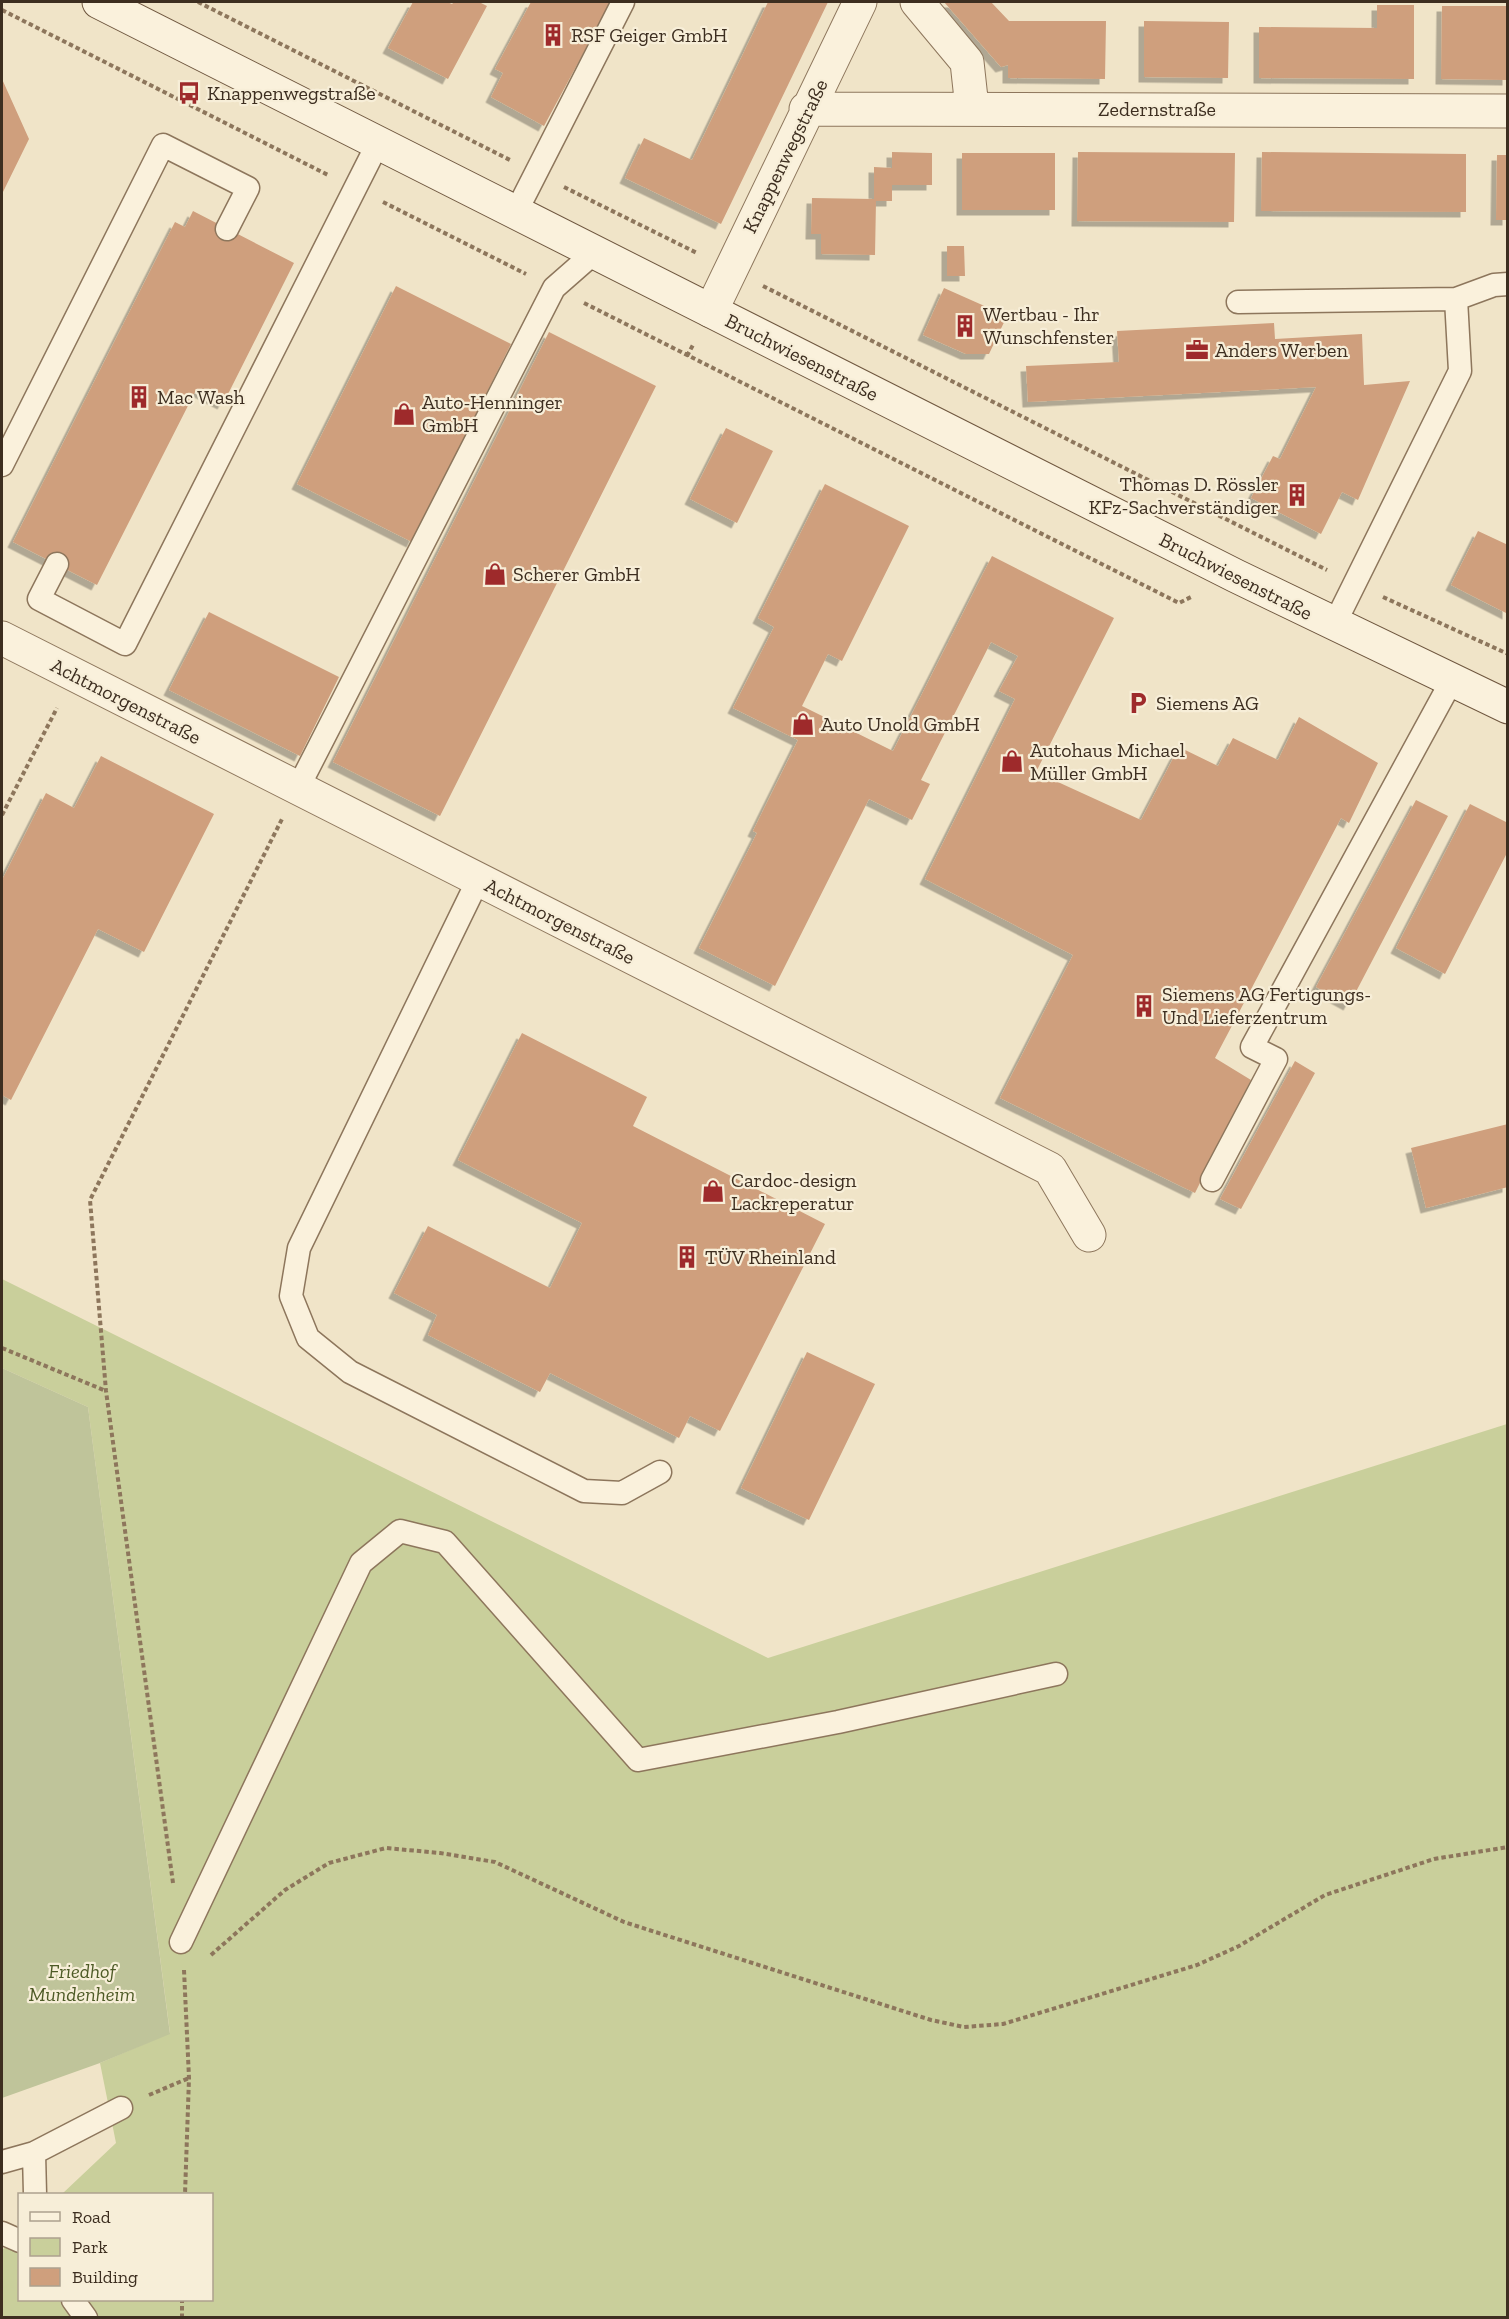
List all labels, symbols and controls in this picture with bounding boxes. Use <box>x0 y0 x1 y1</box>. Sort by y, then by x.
building icon: RSF Geiger GmbH <box>540 22 566 48</box>
place label: RSF Geiger GmbH <box>571 23 728 47</box>
street label: Knappenwegstraße <box>737 75 833 237</box>
bus stop icon: Knappenwegstraße <box>176 80 202 106</box>
place label: Knappenwegstraße <box>207 81 376 105</box>
street label: Zedernstraße <box>1098 97 1216 121</box>
place label: Wertbau - Ihr Wunschfenster <box>983 302 1114 349</box>
street label: Bruchwiesenstraße <box>722 308 882 406</box>
building icon: Wertbau - Ihr Wunschfenster <box>952 313 978 339</box>
office icon: Anders Werben <box>1184 337 1210 363</box>
place label: Anders Werben <box>1215 338 1348 362</box>
building icon: Mac Wash <box>126 384 152 410</box>
place label: Mac Wash <box>157 385 245 409</box>
place label: Auto-Henninger GmbH <box>422 390 563 437</box>
shop icon: Auto-Henninger GmbH <box>391 401 417 427</box>
place label: Thomas D. Rössler KFz-Sachverständiger <box>1089 472 1279 519</box>
building icon: Thomas D. Rössler KFz-Sachverständiger <box>1284 482 1310 508</box>
street label: Bruchwiesenstraße <box>1156 527 1316 625</box>
shop icon: Scherer GmbH <box>482 561 508 587</box>
place label: Scherer GmbH <box>513 562 640 586</box>
street label: Achtmorgenstraße <box>47 653 205 749</box>
parking icon: Siemens AG <box>1125 690 1151 716</box>
place label: Siemens AG <box>1156 691 1259 715</box>
shop icon: Auto Unold GmbH <box>790 711 816 737</box>
place label: Auto Unold GmbH <box>821 712 980 736</box>
place label: Autohaus Michael Müller GmbH <box>1030 738 1185 785</box>
shop icon: Autohaus Michael Müller GmbH <box>999 748 1025 774</box>
street label: Achtmorgenstraße <box>481 873 639 969</box>
place label: Siemens AG Fertigungs- Und Lieferzentrum <box>1162 982 1371 1029</box>
building icon: Siemens AG Fertigungs- Und Lieferzentrum <box>1131 993 1157 1019</box>
place label: Cardoc-design Lackreperatur <box>731 1168 857 1215</box>
shop icon: Cardoc-design Lackreperatur <box>700 1178 726 1204</box>
building icon: TÜV Rheinland <box>674 1244 700 1270</box>
place label: TÜV Rheinland <box>705 1245 836 1269</box>
park label: Friedhof Mundenheim <box>29 1959 136 2006</box>
legend <box>18 2193 213 2301</box>
text: Road <box>72 2206 111 2228</box>
text: Park <box>72 2236 108 2258</box>
text: Building <box>72 2266 138 2288</box>

